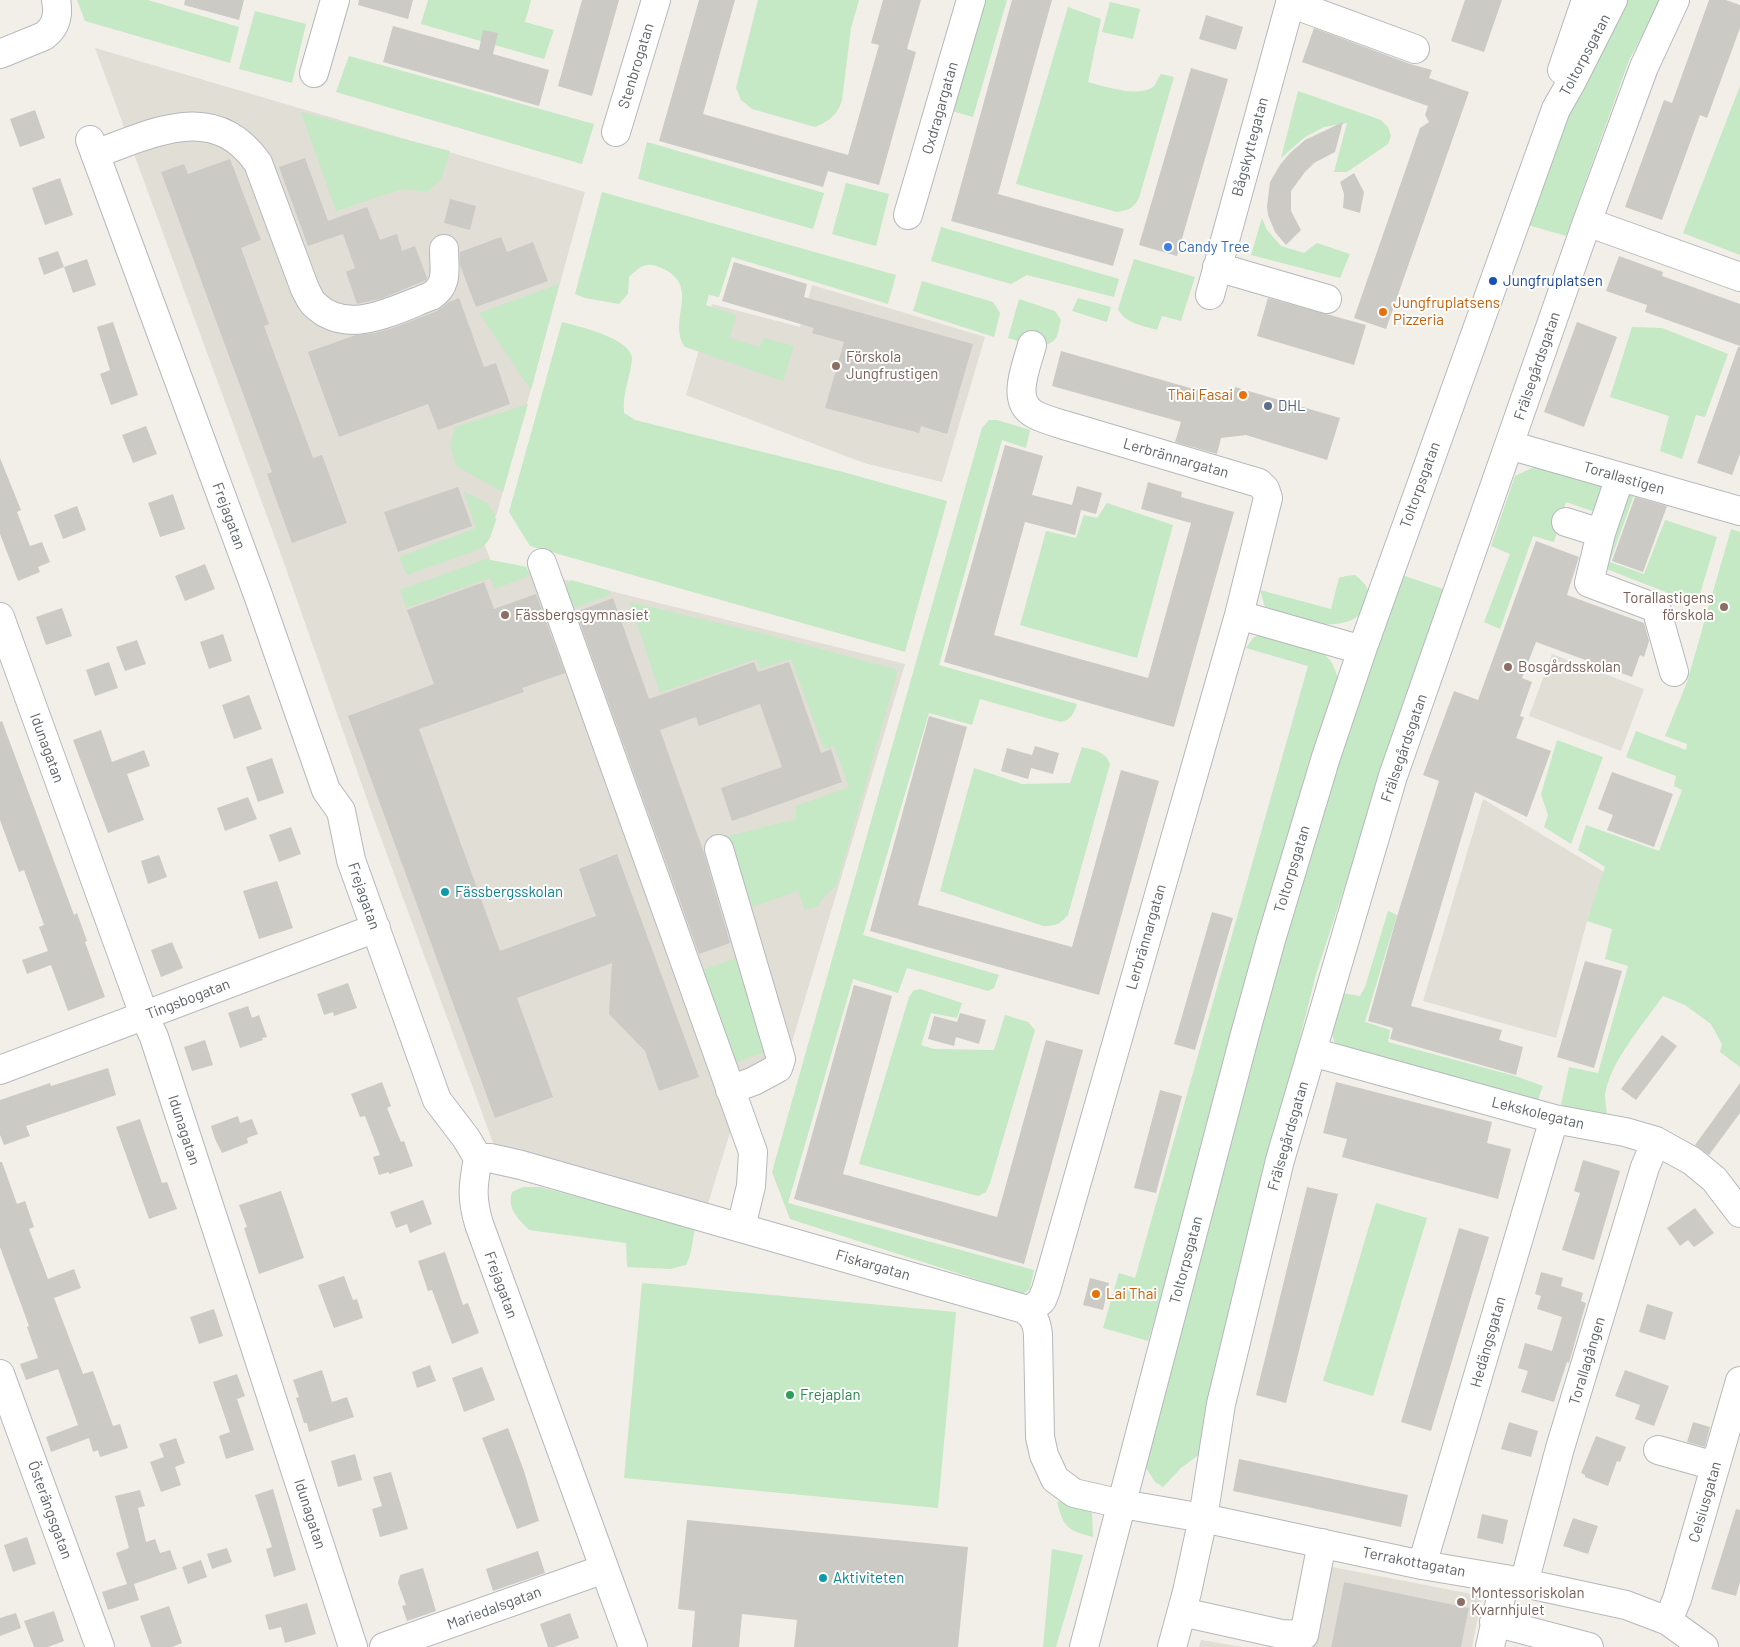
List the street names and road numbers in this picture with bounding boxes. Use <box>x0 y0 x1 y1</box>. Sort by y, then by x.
street label: Toltorpsgatan <box>1556 11 1614 99</box>
street label: Stenbrogatan <box>614 21 658 111</box>
street label: Oxdragargatan <box>918 60 962 156</box>
street label: Bågskyttegatan <box>1228 95 1272 199</box>
street label: Frälsegårdsgatan <box>1510 309 1564 423</box>
street label: Lerbrännargatan <box>1121 434 1231 482</box>
street label: Toltorpsgatan <box>1396 439 1444 531</box>
street label: Torallastigen <box>1581 458 1667 498</box>
street label: Frejagatan <box>209 480 249 552</box>
street label: Frälsegårdsgatan <box>1377 691 1431 805</box>
street label: Idunagatan <box>26 711 68 785</box>
street label: Toltorpsgatan <box>1270 823 1314 915</box>
street label: Frejagatan <box>344 860 384 932</box>
street label: Lerbrännargatan <box>1122 882 1170 992</box>
street label: Tingsbogatan <box>143 975 233 1023</box>
street label: Frälsegårdsgatan <box>1264 1079 1312 1193</box>
street label: Idunagatan <box>164 1093 204 1167</box>
street label: Lekskolegatan <box>1490 1093 1586 1133</box>
street label: Toltorpsgatan <box>1166 1214 1206 1306</box>
street label: Fiskargatan <box>834 1246 912 1284</box>
street label: Frejagatan <box>481 1249 521 1321</box>
street label: Hedängsgatan <box>1466 1294 1510 1390</box>
street label: Torallagången <box>1565 1315 1609 1407</box>
street label: Österängsgatan <box>24 1459 76 1561</box>
street label: Celsiusgatan <box>1685 1459 1725 1545</box>
street label: Idunagatan <box>290 1477 330 1551</box>
street label: Terrakottagatan <box>1361 1543 1467 1581</box>
street label: Mariedalsgatan <box>444 1583 544 1633</box>

